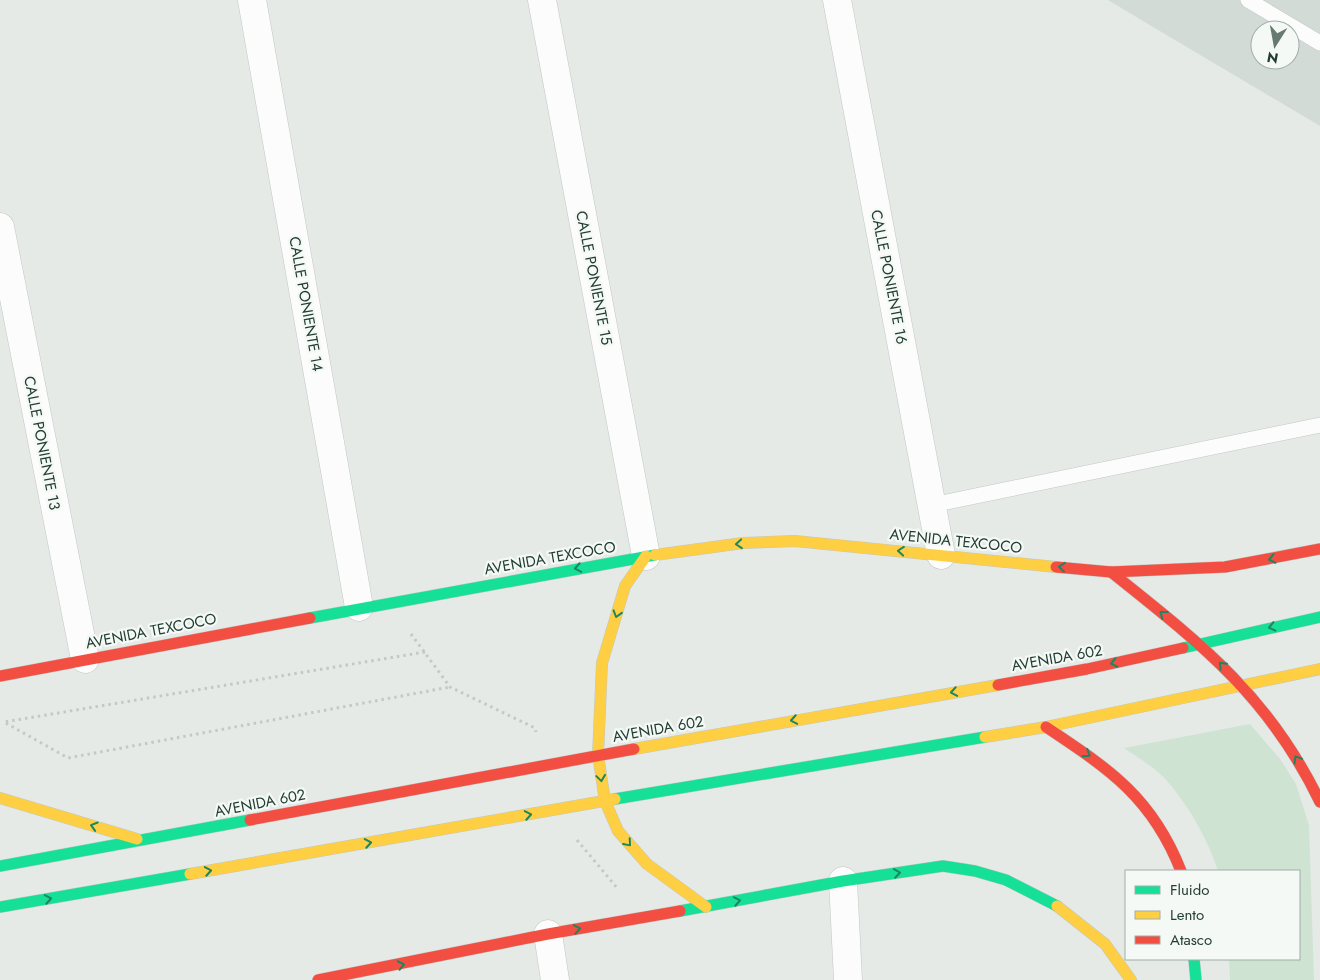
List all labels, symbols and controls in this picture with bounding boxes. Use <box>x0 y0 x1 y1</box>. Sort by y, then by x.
north arrow <box>1250 20 1300 70</box>
text: N <box>1265 47 1280 69</box>
street label: CALLE PONIENTE 16 <box>865 208 913 346</box>
street label: CALLE PONIENTE 15 <box>570 209 618 347</box>
street label: CALLE PONIENTE 14 <box>283 235 329 373</box>
street label: CALLE PONIENTE 13 <box>18 374 66 512</box>
street label: AVENIDA TEXCOCO <box>889 523 1023 559</box>
street label: AVENIDA TEXCOCO <box>483 536 618 580</box>
one-way arrow <box>734 538 742 549</box>
one-way arrow <box>896 546 904 557</box>
one-way arrow <box>1268 553 1277 564</box>
one-way arrow <box>574 562 582 572</box>
one-way arrow <box>1058 562 1066 573</box>
street label: AVENIDA TEXCOCO <box>84 607 219 654</box>
one-way arrow <box>612 610 622 618</box>
one-way arrow <box>1160 611 1169 619</box>
one-way arrow <box>1268 622 1277 632</box>
street label: AVENIDA 602 <box>1010 639 1104 677</box>
one-way arrow <box>1109 657 1118 668</box>
one-way arrow <box>1219 662 1228 671</box>
one-way arrow <box>950 687 958 697</box>
street label: AVENIDA 602 <box>611 710 705 748</box>
one-way arrow <box>790 715 798 725</box>
one-way arrow <box>1081 748 1090 757</box>
one-way arrow <box>1293 756 1303 765</box>
one-way arrow <box>595 774 606 782</box>
street label: AVENIDA 602 <box>213 783 307 823</box>
one-way arrow <box>524 810 533 820</box>
one-way arrow <box>90 822 98 832</box>
one-way arrow <box>622 837 631 846</box>
one-way arrow <box>364 838 373 848</box>
one-way arrow <box>204 866 212 876</box>
one-way arrow <box>894 868 902 879</box>
legend <box>1125 870 1300 960</box>
text: Fluido <box>1170 879 1209 901</box>
one-way arrow <box>44 894 52 904</box>
one-way arrow <box>733 897 742 907</box>
text: Lento <box>1170 904 1204 926</box>
one-way arrow <box>573 924 581 935</box>
text: Atasco <box>1170 929 1212 951</box>
one-way arrow <box>396 960 405 970</box>

